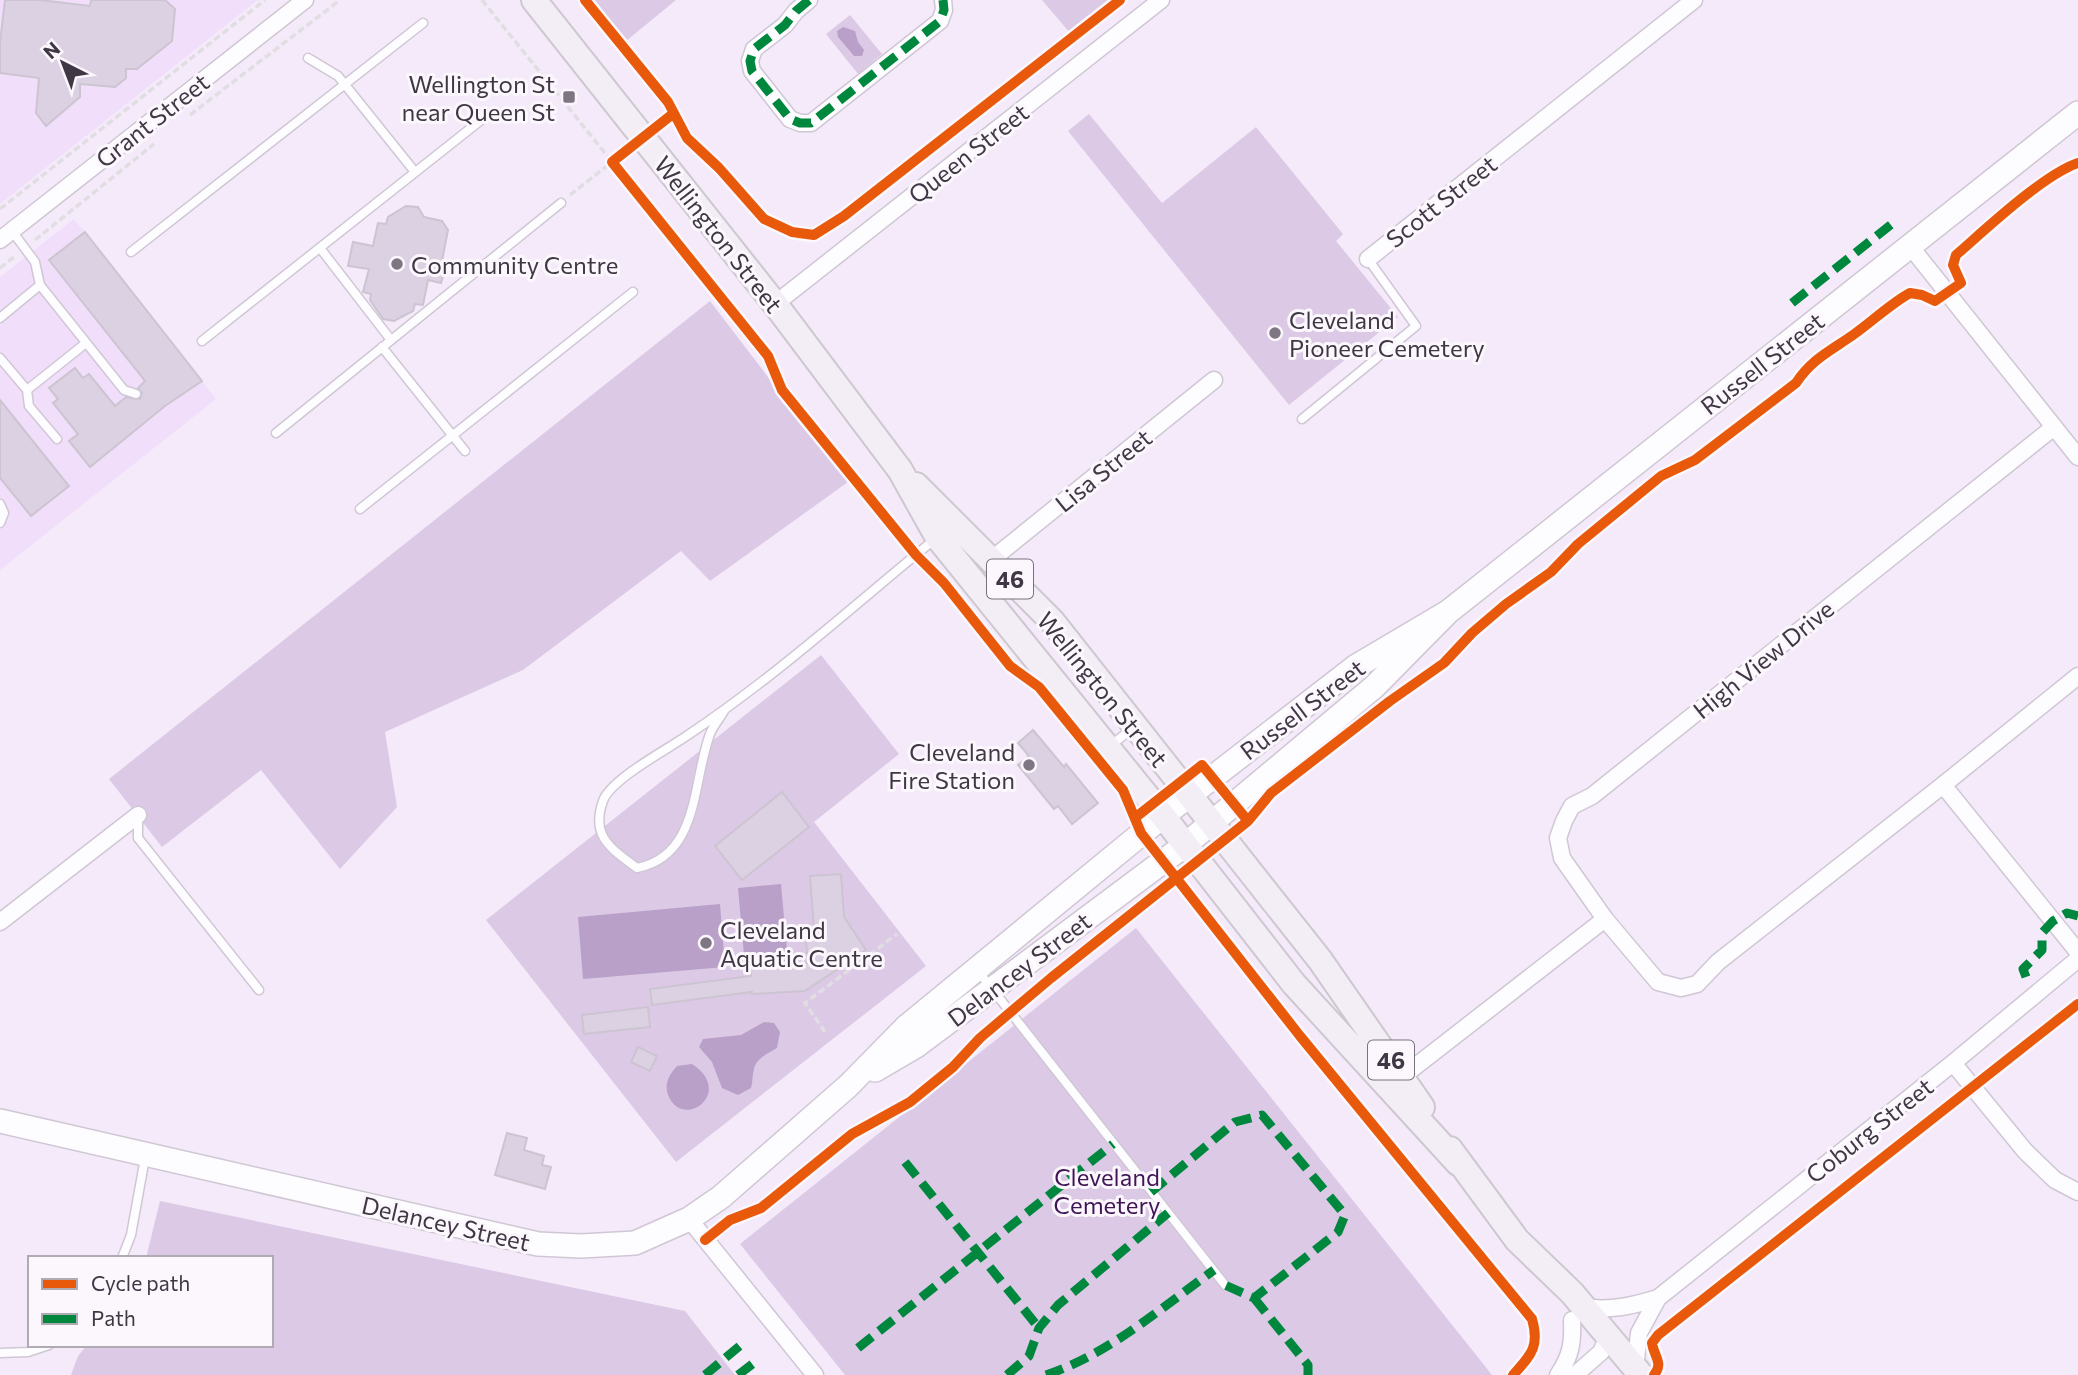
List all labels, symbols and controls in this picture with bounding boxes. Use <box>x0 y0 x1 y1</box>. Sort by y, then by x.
north arrow <box>28 28 98 98</box>
text: N <box>38 37 64 63</box>
street label: Grant Street <box>90 67 214 173</box>
place label: Wellington St near Queen St <box>401 69 555 126</box>
marker: Wellington St near Queen St <box>561 89 577 105</box>
street label: Queen Street <box>902 97 1034 209</box>
street label: Scott Street <box>1380 149 1502 253</box>
street label: Wellington Street <box>649 150 789 318</box>
place label: Community Centre <box>411 250 618 279</box>
marker: Community Centre <box>389 256 405 272</box>
place label: Cleveland Pioneer Cemetery <box>1289 305 1485 362</box>
street label: Russell Street <box>1695 306 1830 420</box>
marker: Cleveland Pioneer Cemetery <box>1267 325 1283 341</box>
street label: Lisa Street <box>1049 422 1157 518</box>
road number: 46 <box>987 559 1033 598</box>
street label: High View Drive <box>1687 594 1839 724</box>
street label: Wellington Street <box>1032 606 1174 772</box>
street label: Russell Street <box>1234 653 1370 765</box>
place label: Cleveland Fire Station <box>888 737 1015 794</box>
marker: Cleveland Fire Station <box>1021 757 1037 773</box>
street label: Delancey Street <box>942 906 1096 1032</box>
place label: Cleveland Aquatic Centre <box>720 915 883 972</box>
marker: Cleveland Aquatic Centre <box>698 935 714 951</box>
road number: 46 <box>1368 1040 1414 1079</box>
street label: Coburg Street <box>1800 1071 1938 1189</box>
park label: Cleveland Cemetery <box>1054 1162 1160 1219</box>
street label: Delancey Street <box>359 1190 533 1256</box>
legend <box>28 1256 273 1347</box>
text: Cycle path <box>91 1270 190 1295</box>
text: Path <box>91 1305 136 1330</box>

